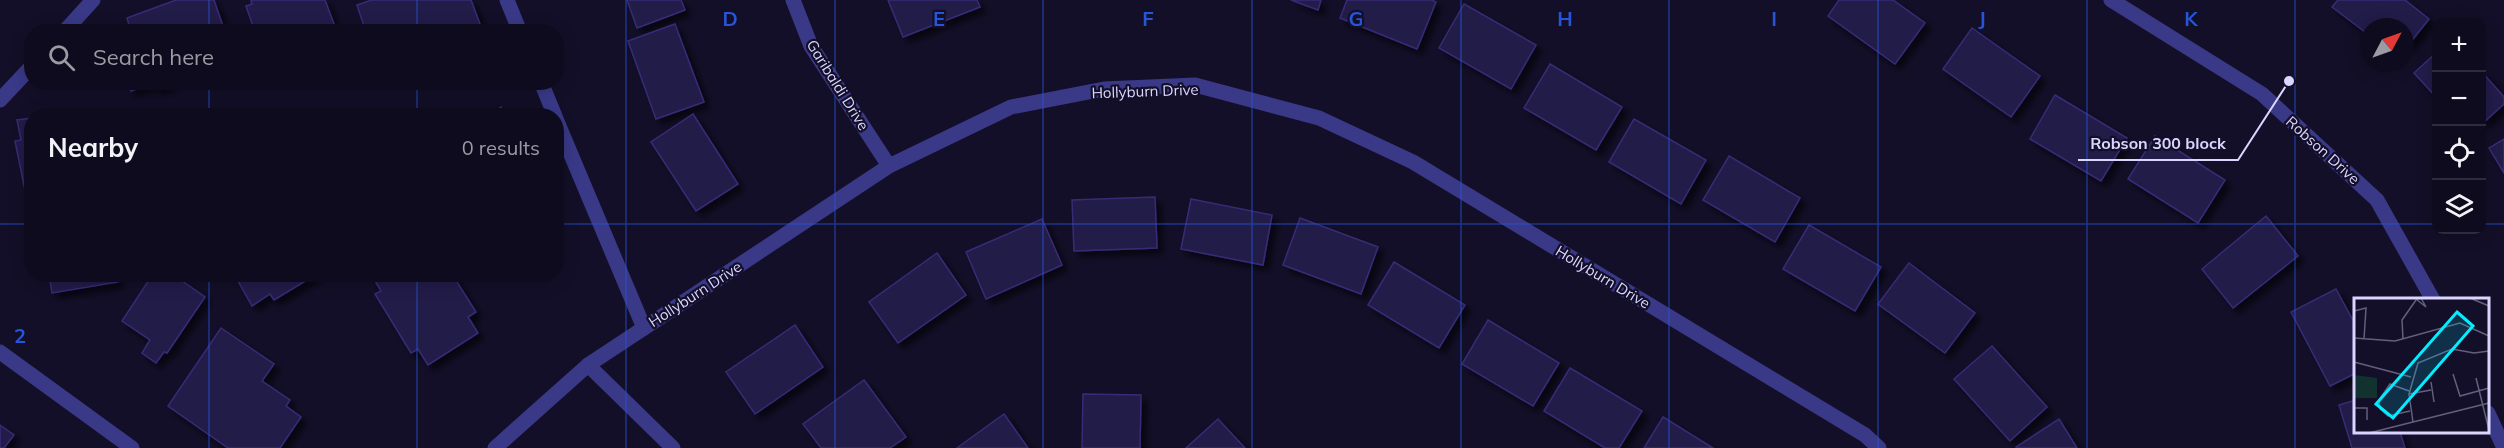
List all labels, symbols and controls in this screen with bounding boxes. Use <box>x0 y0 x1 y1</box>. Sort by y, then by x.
text: D <box>722 6 738 31</box>
text: E <box>933 6 945 31</box>
text: F <box>1142 6 1154 31</box>
text: G <box>1349 6 1363 31</box>
text: H <box>1557 6 1573 31</box>
text: I <box>1771 6 1777 31</box>
text: J <box>1978 6 1986 31</box>
text: K <box>2184 6 2198 31</box>
north arrow <box>2360 18 2414 72</box>
map controls <box>2432 18 2486 234</box>
button: + <box>2432 18 2486 72</box>
search box <box>24 24 564 90</box>
street label: Garibaldi Drive <box>803 36 873 134</box>
icon: search <box>45 41 78 74</box>
text: Search here <box>93 43 214 71</box>
button: − <box>2432 72 2486 126</box>
street label: Hollyburn Drive <box>1091 80 1199 102</box>
street label: Robson Drive <box>2282 112 2364 188</box>
callout: Robson 300 block <box>2078 126 2238 160</box>
button: locate <box>2432 126 2486 180</box>
text: Nearby <box>48 131 138 164</box>
text: Robson 300 block <box>2090 133 2227 153</box>
text: 0 results <box>462 135 540 160</box>
button: layers <box>2432 180 2486 234</box>
street label: Hollyburn Drive <box>1552 241 1654 313</box>
street label: Hollyburn Drive <box>645 257 745 331</box>
inset map <box>2354 298 2489 433</box>
text: 2 <box>14 323 26 348</box>

